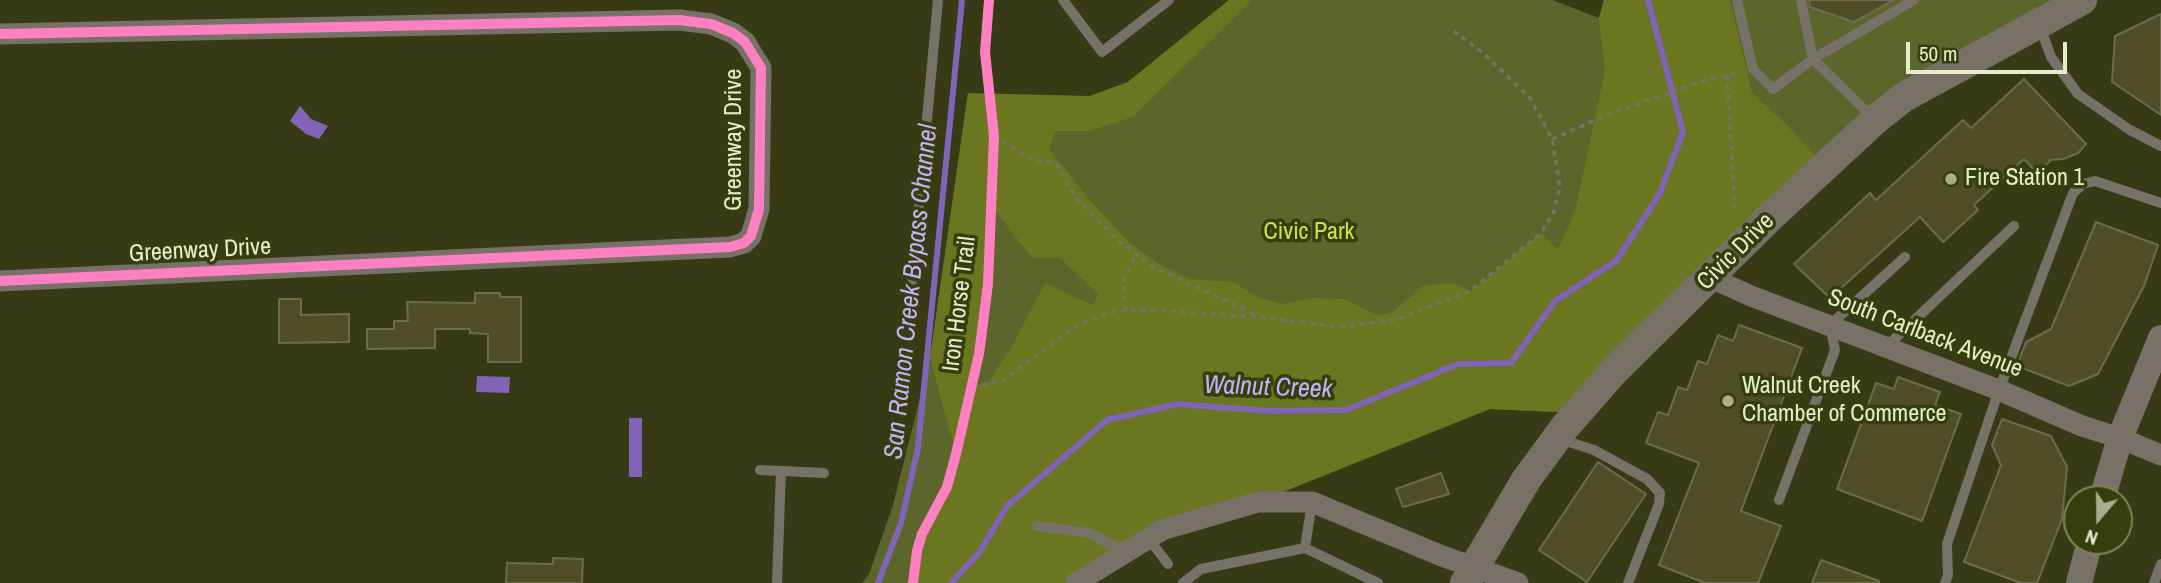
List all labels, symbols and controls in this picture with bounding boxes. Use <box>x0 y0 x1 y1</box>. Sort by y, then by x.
scale bar <box>1909 28 2070 72</box>
text: 50 m <box>1919 39 1957 68</box>
street label: Greenway Drive <box>721 69 749 211</box>
water label: San Ramon Creek Bypass Channel <box>879 123 945 461</box>
place label: Fire Station 1 <box>1965 165 2084 193</box>
marker: Fire Station 1 <box>1943 171 1959 187</box>
street label: Civic Drive <box>1691 207 1781 297</box>
park label: Civic Park <box>1264 219 1354 247</box>
street label: Greenway Drive <box>128 233 272 269</box>
street label: Iron Horse Trail <box>937 235 983 373</box>
street label: South Carlback Avenue <box>1823 284 2027 384</box>
water label: Walnut Creek <box>1203 370 1333 406</box>
place label: Walnut Creek Chamber of Commerce <box>1742 373 1947 429</box>
marker: Walnut Creek Chamber of Commerce <box>1720 393 1736 409</box>
north arrow <box>2063 485 2133 555</box>
text: N <box>2082 524 2101 552</box>

